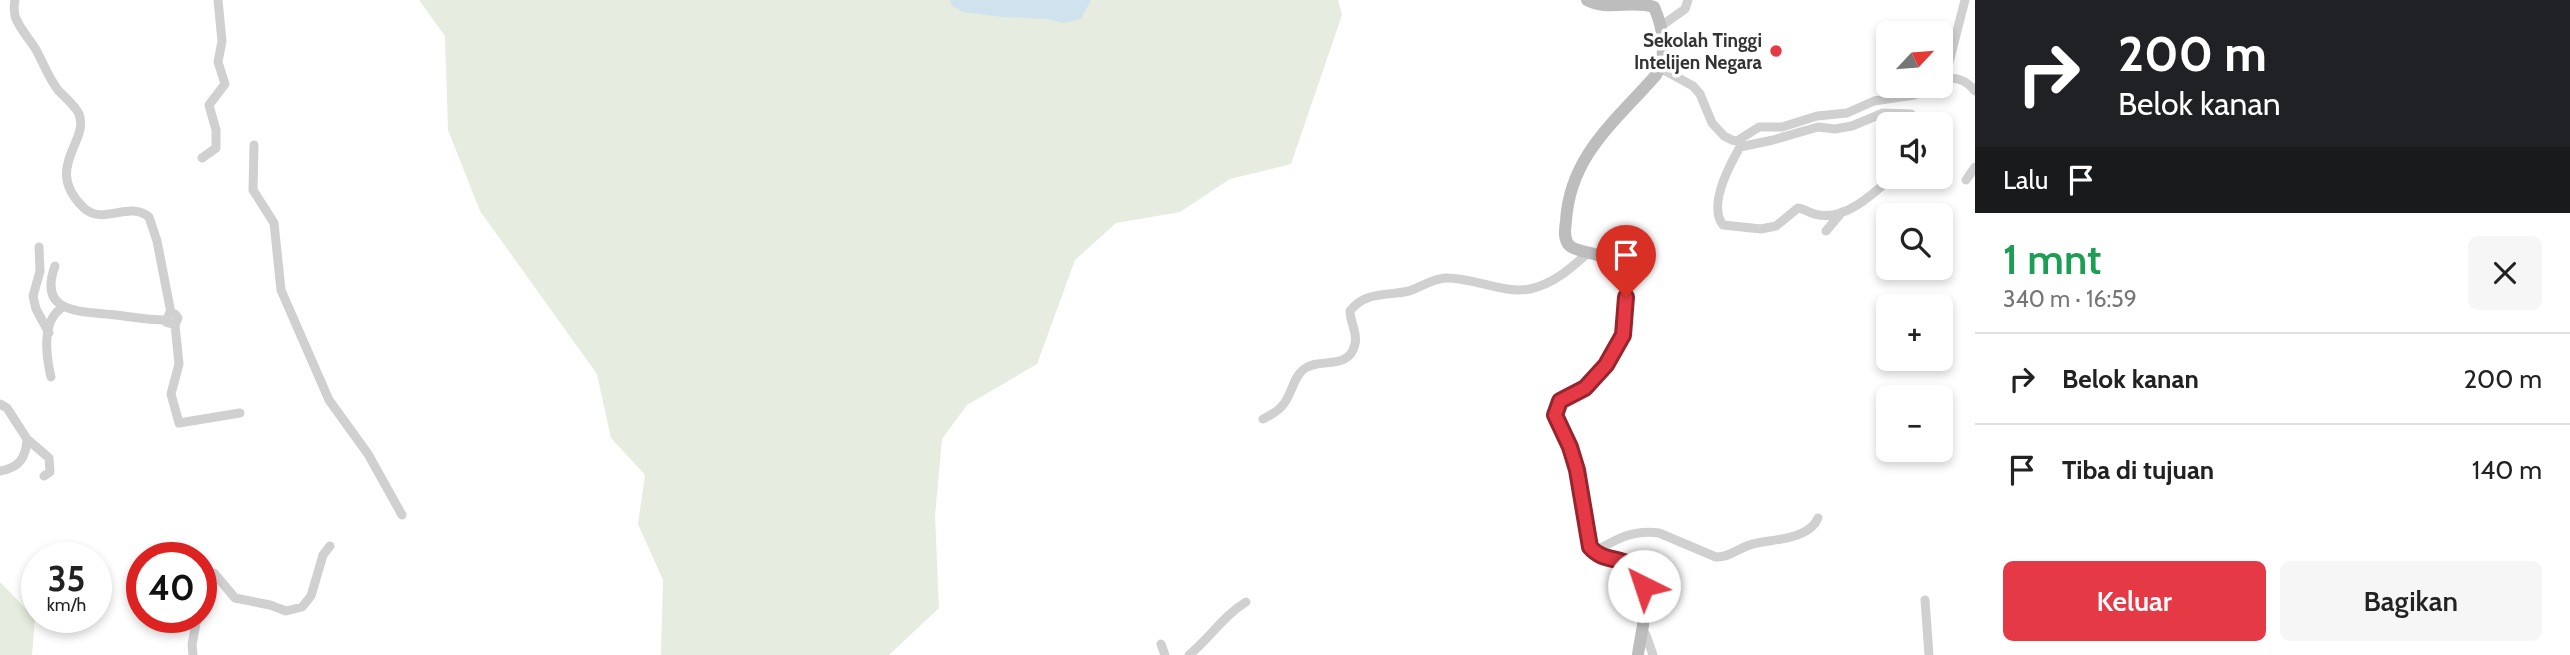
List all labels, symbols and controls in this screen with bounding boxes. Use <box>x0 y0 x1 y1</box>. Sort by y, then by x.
north arrow <box>1876 21 1953 98</box>
map controls <box>1876 21 1953 462</box>
text: 200 m <box>2118 24 2267 83</box>
icon: right <box>2003 28 2094 119</box>
place label: Sekolah Tinggi Intelijen Negara <box>1634 29 1763 74</box>
marker: Sekolah Tinggi Intelijen Negara <box>1768 43 1784 59</box>
text: Belok kanan <box>2118 84 2281 123</box>
button: sound <box>1876 112 1953 189</box>
icon: arrive <box>2062 161 2100 199</box>
text: Lalu <box>2003 164 2048 196</box>
button: search <box>1876 203 1953 280</box>
pin <box>1596 225 1656 297</box>
text: 1 mnt <box>2003 233 2101 285</box>
icon: arrive <box>1607 236 1645 274</box>
button: close <box>2468 236 2542 310</box>
text: 340 m · 16:59 <box>2003 285 2137 313</box>
button: + <box>1876 294 1953 371</box>
icon: right <box>2003 360 2041 398</box>
text: Belok kanan <box>2062 363 2199 395</box>
text: 200 m <box>2463 363 2542 395</box>
button: − <box>1876 385 1953 462</box>
icon: arrive <box>2003 451 2041 489</box>
text: Tiba di tujuan <box>2062 454 2214 486</box>
text: 140 m <box>2472 454 2542 486</box>
speed limit sign: 40 <box>126 542 217 633</box>
position arrow <box>1607 549 1681 623</box>
text: 35 <box>48 557 85 600</box>
button: Keluar <box>2003 561 2266 641</box>
button: Bagikan <box>2280 561 2542 641</box>
text: km/h <box>47 594 86 616</box>

